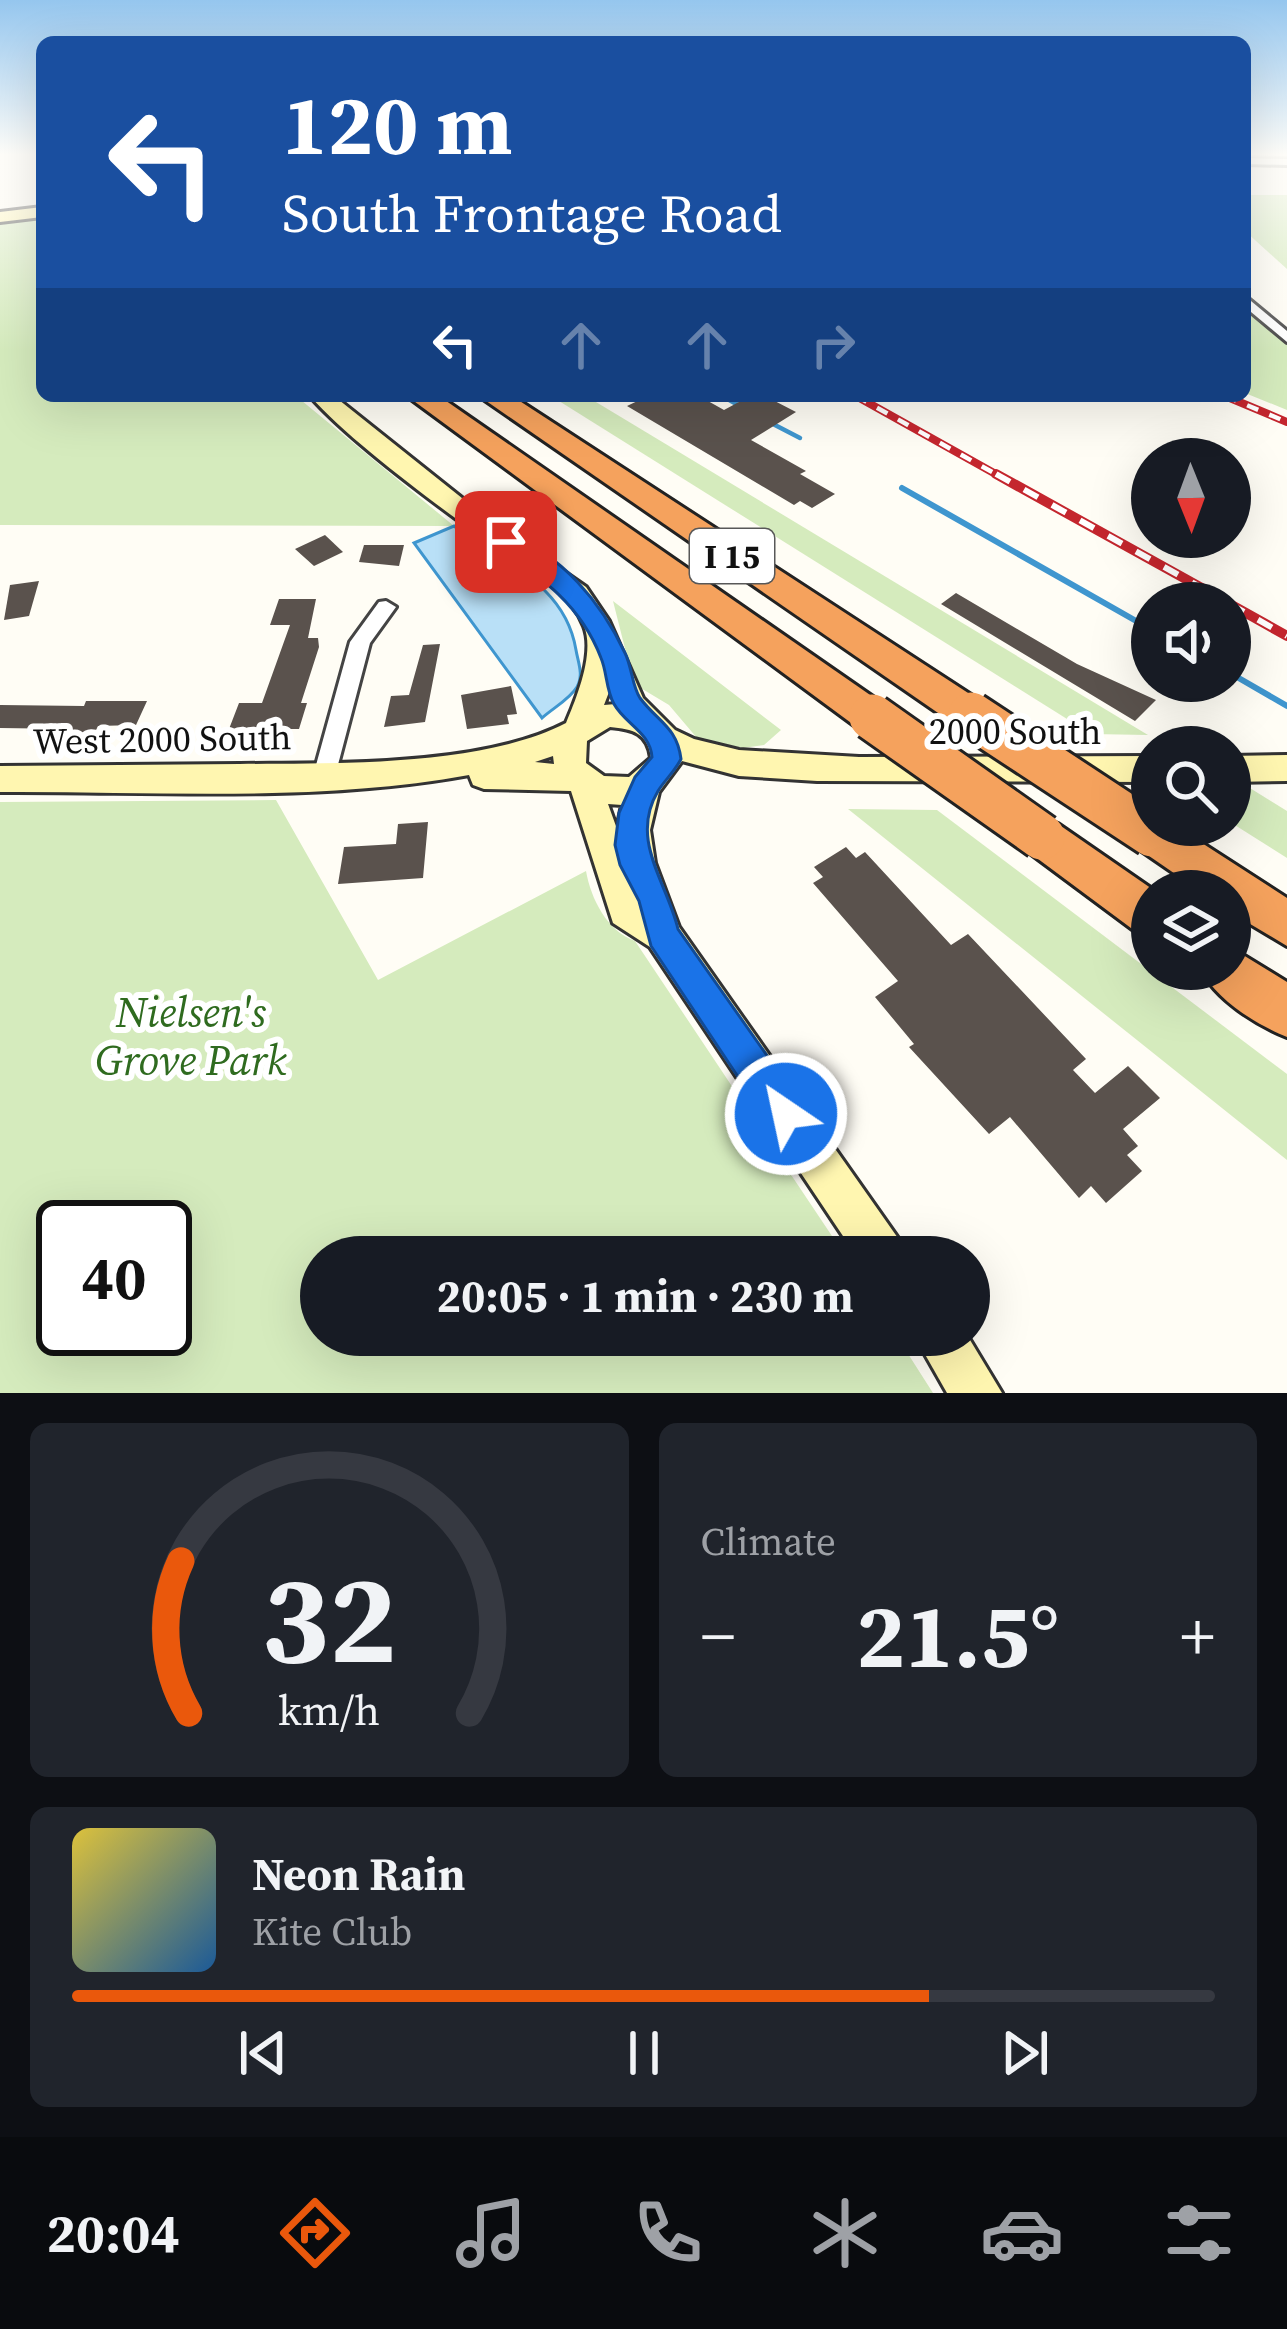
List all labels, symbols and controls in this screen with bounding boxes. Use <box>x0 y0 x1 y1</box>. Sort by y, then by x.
text: 120 m <box>282 67 513 182</box>
icon: left <box>84 84 240 240</box>
text: South Frontage Road <box>282 176 782 250</box>
icon: left <box>422 312 488 378</box>
icon: ahead <box>548 312 614 378</box>
icon: ahead <box>674 312 740 378</box>
icon: right <box>800 312 866 378</box>
north arrow <box>1131 438 1251 558</box>
map controls <box>1131 438 1251 990</box>
pin <box>455 491 557 593</box>
icon: arrive <box>473 509 539 575</box>
road number: I 15 <box>690 529 774 583</box>
button: sound <box>1131 582 1251 702</box>
street label: 2000 South <box>929 707 1101 756</box>
street label: West 2000 South <box>32 712 292 766</box>
button: search <box>1131 726 1251 846</box>
button: layers <box>1131 870 1251 990</box>
park label: Nielsen's Grove Park <box>95 983 287 1089</box>
position arrow <box>723 1051 849 1177</box>
speed limit sign: 40 <box>36 1200 192 1356</box>
text: 20:05 · 1 min · 230 m <box>437 1265 853 1327</box>
text: Climate <box>701 1515 836 1568</box>
text: 32 <box>262 1533 397 1704</box>
text: 21.5° <box>856 1574 1059 1697</box>
text: − <box>701 1591 735 1681</box>
text: + <box>1180 1591 1215 1681</box>
text: km/h <box>278 1681 380 1739</box>
text: Neon Rain <box>252 1843 465 1905</box>
text: Kite Club <box>252 1905 412 1958</box>
icon: previous <box>230 2020 296 2086</box>
icon: pause <box>611 2020 677 2086</box>
icon: next <box>992 2020 1058 2086</box>
icon: directions <box>273 2191 357 2275</box>
icon: music <box>449 2191 533 2275</box>
icon: phone <box>626 2191 710 2275</box>
icon: climate <box>803 2191 887 2275</box>
icon: car <box>980 2191 1064 2275</box>
icon: filters <box>1157 2191 1241 2275</box>
text: 20:04 <box>46 2196 180 2270</box>

